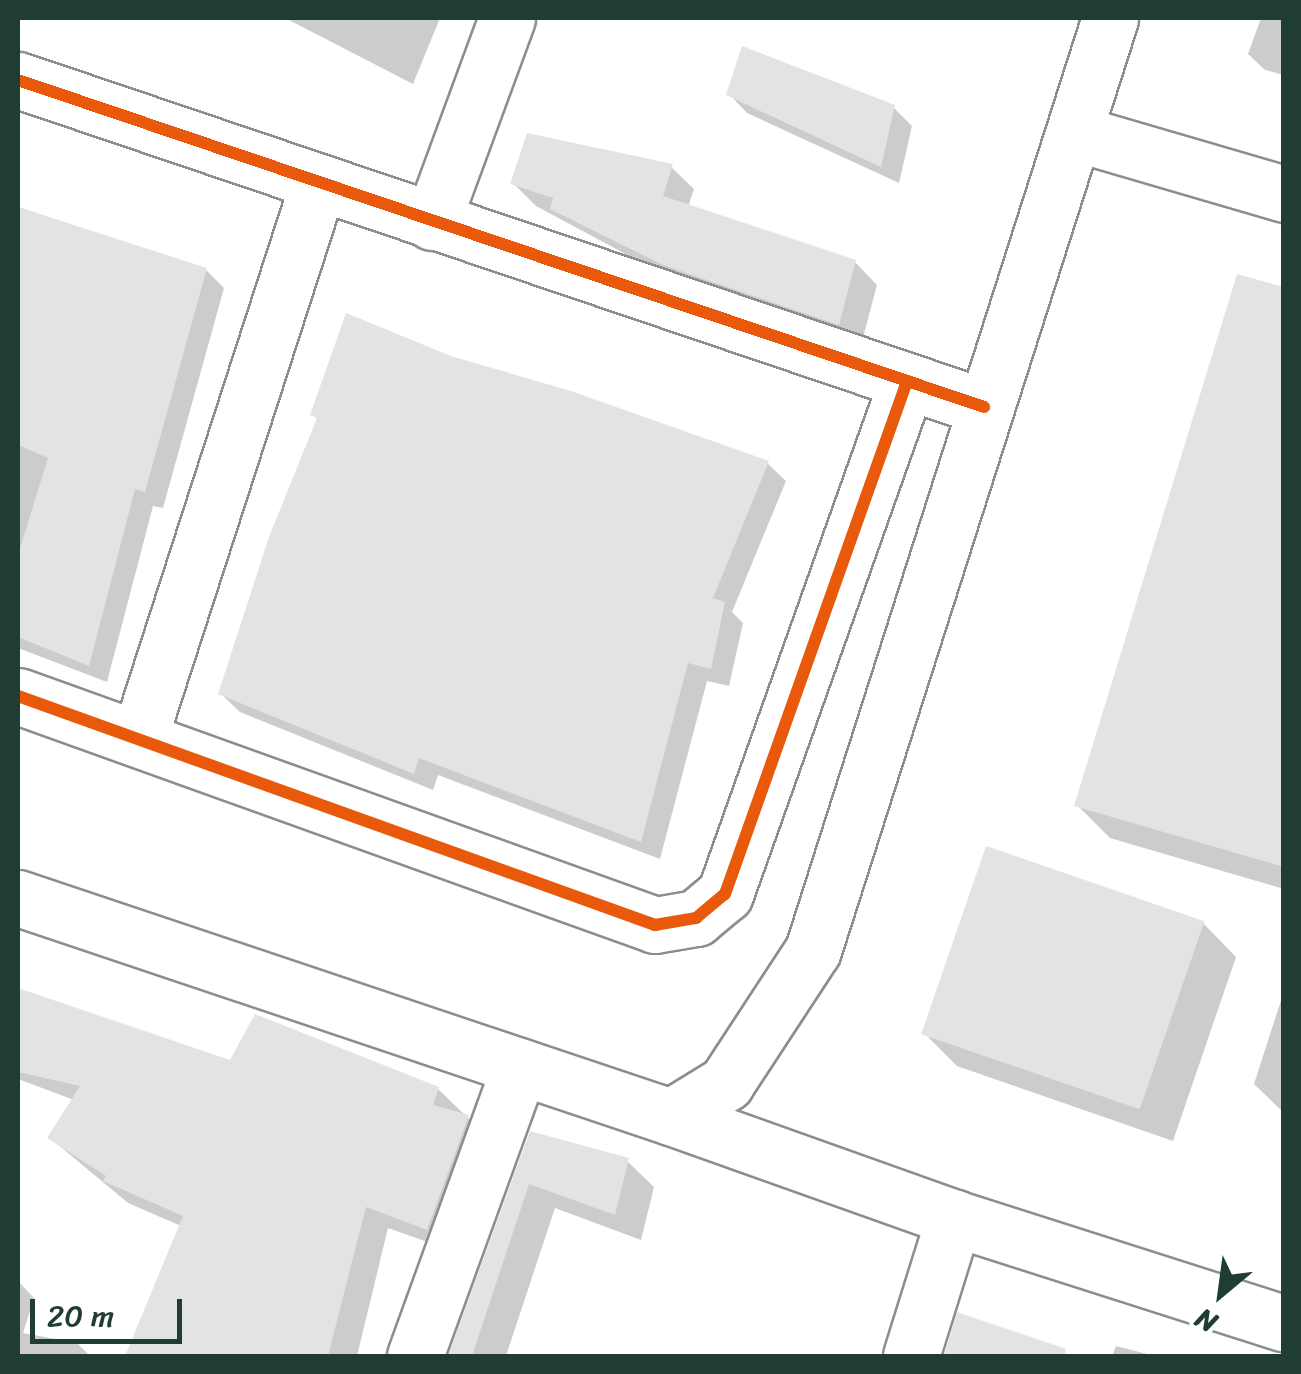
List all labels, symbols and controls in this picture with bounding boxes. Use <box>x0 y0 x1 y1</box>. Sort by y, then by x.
north arrow <box>1171 1244 1271 1344</box>
scale bar <box>35 1279 188 1341</box>
text: 20 m <box>47 1289 114 1343</box>
text: N <box>1186 1295 1227 1347</box>

